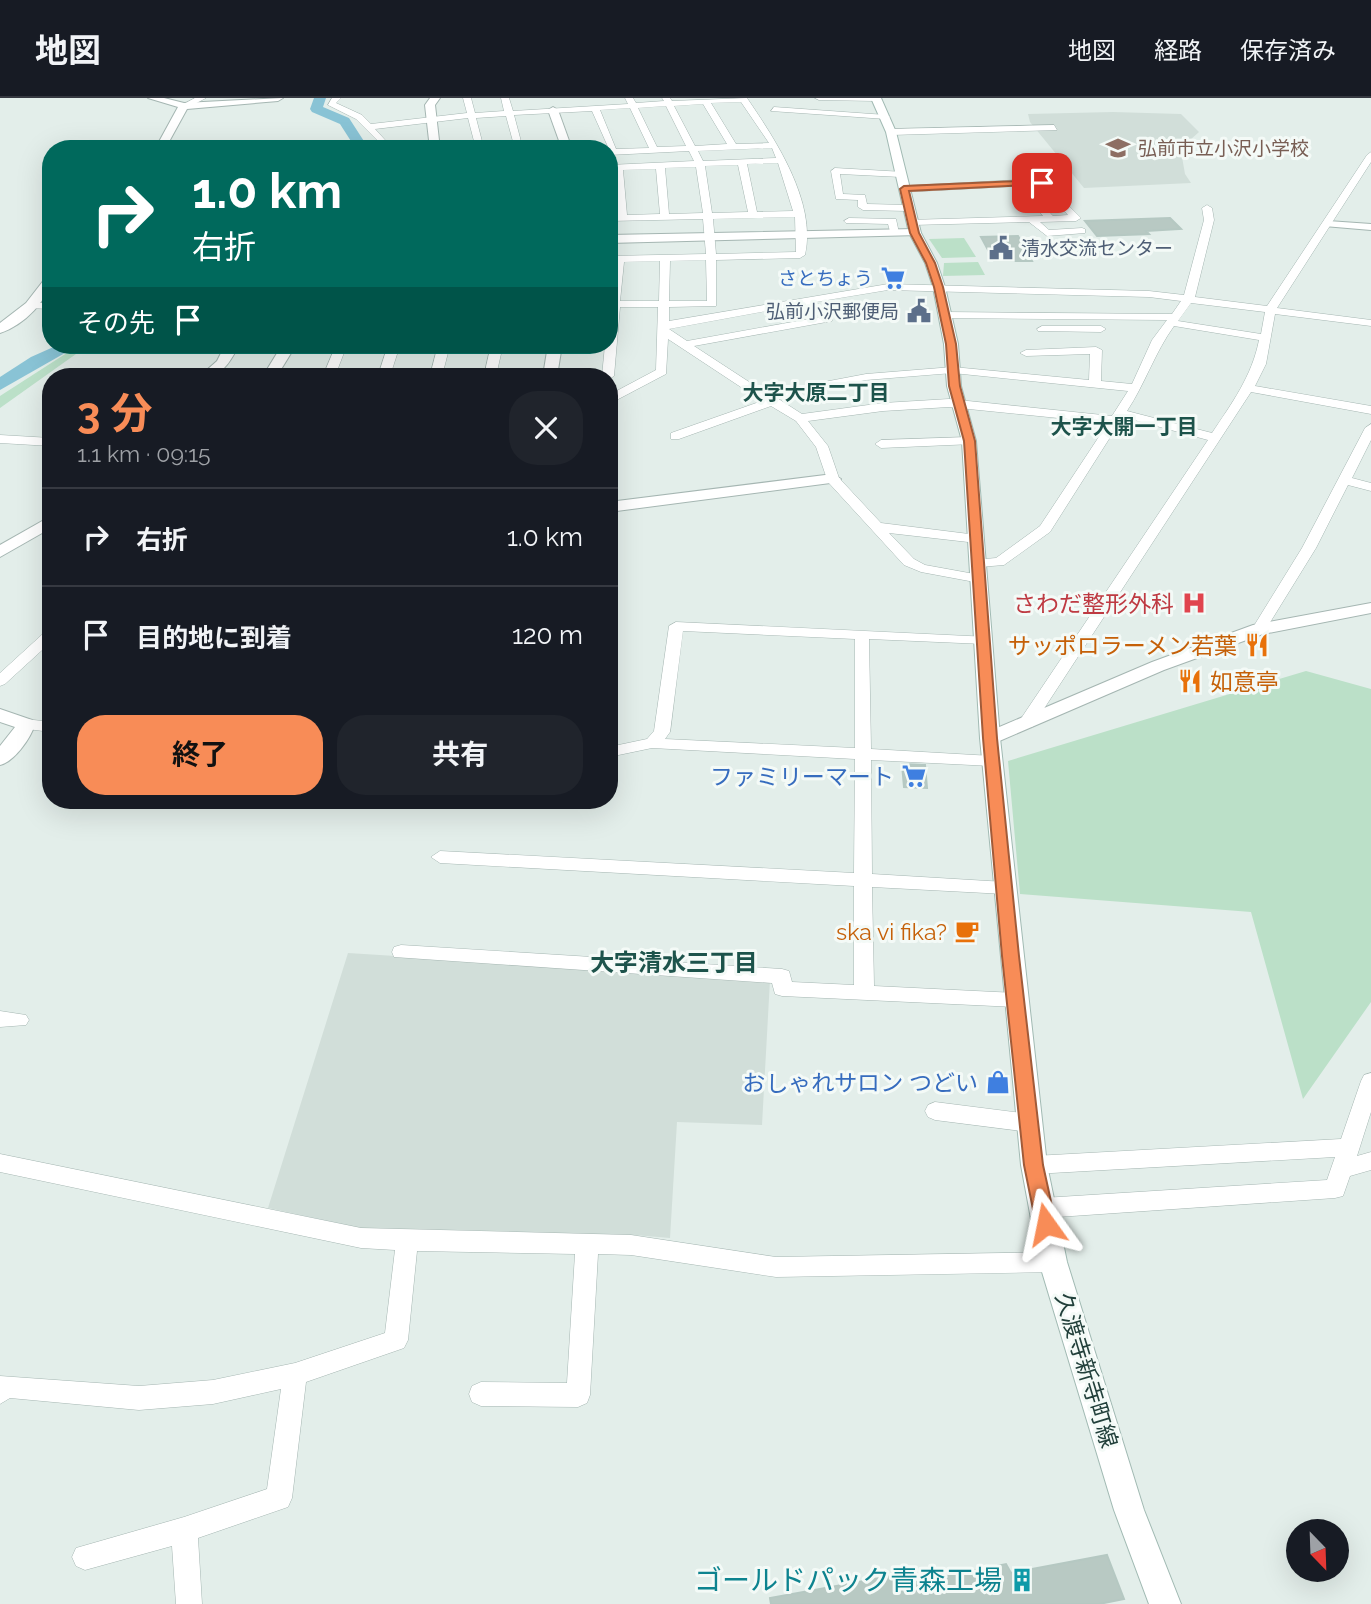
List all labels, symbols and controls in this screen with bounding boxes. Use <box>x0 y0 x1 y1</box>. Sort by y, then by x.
text: 地図 <box>35 31 101 70</box>
text: 地図 <box>1068 36 1116 65</box>
text: 経路 <box>1154 36 1202 65</box>
text: 保存済み <box>1240 36 1336 65</box>
school or university icon: 弘前市立小沢小学校 <box>1104 134 1132 162</box>
place label: 弘前市立小沢小学校 <box>1138 137 1309 159</box>
pin <box>1012 153 1072 213</box>
text: 1.0 km <box>192 162 342 219</box>
icon: arrive <box>1023 164 1061 202</box>
icon: right <box>77 168 168 259</box>
text: 右折 <box>192 228 256 265</box>
public building icon: 清水交流センター <box>987 234 1015 262</box>
place label: 清水交流センター <box>1021 237 1173 259</box>
supermarket icon: さとちょう <box>879 264 907 292</box>
place label: さとちょう <box>778 267 873 289</box>
public building icon: 弘前小沢郵便局 <box>905 297 933 325</box>
place label: 弘前小沢郵便局 <box>766 300 899 322</box>
icon: arrive <box>169 301 207 339</box>
text: その先 <box>77 308 155 338</box>
district label: 大字大原二丁目 <box>743 380 890 405</box>
text: 3 分 <box>77 389 153 438</box>
button: close <box>509 391 583 465</box>
district label: 大字大開一丁目 <box>1051 414 1198 439</box>
text: 1.1 km · 09:15 <box>77 440 211 467</box>
icon: right <box>77 518 115 556</box>
text: 1.0 km <box>507 522 583 552</box>
text: 右折 <box>136 525 188 555</box>
hospital icon: さわだ整形外科 <box>1180 589 1208 617</box>
place label: さわだ整形外科 <box>1013 590 1174 617</box>
icon: arrive <box>77 616 115 654</box>
text: 120 m <box>512 620 583 650</box>
text: 目的地に到着 <box>136 623 292 653</box>
restaurant icon: サッポロラーメン若葉 <box>1243 631 1271 659</box>
place label: サッポロラーメン若葉 <box>1008 632 1237 659</box>
restaurant icon: 如意亭 <box>1176 667 1204 695</box>
place label: 如意亭 <box>1210 668 1279 695</box>
button: 終了 <box>77 715 323 795</box>
button: 共有 <box>337 715 583 795</box>
supermarket icon: ファミリーマート <box>900 762 928 790</box>
place label: ファミリーマート <box>710 763 894 790</box>
cafe icon: ska vi fika? <box>953 917 981 945</box>
place label: ska vi fika? <box>836 918 947 945</box>
district label: 大字清水三丁目 <box>590 948 758 977</box>
shop icon: おしゃれサロン つどい <box>984 1068 1012 1096</box>
place label: おしゃれサロン つどい <box>742 1069 978 1096</box>
position arrow <box>1009 1187 1083 1261</box>
street label: 久渡寺新寺町線 <box>1051 1289 1123 1451</box>
north arrow <box>1286 1519 1349 1582</box>
map controls <box>1286 1519 1349 1582</box>
place label: ゴールドパック青森工場 <box>694 1564 1002 1597</box>
building icon: ゴールドパック青森工場 <box>1008 1566 1036 1594</box>

